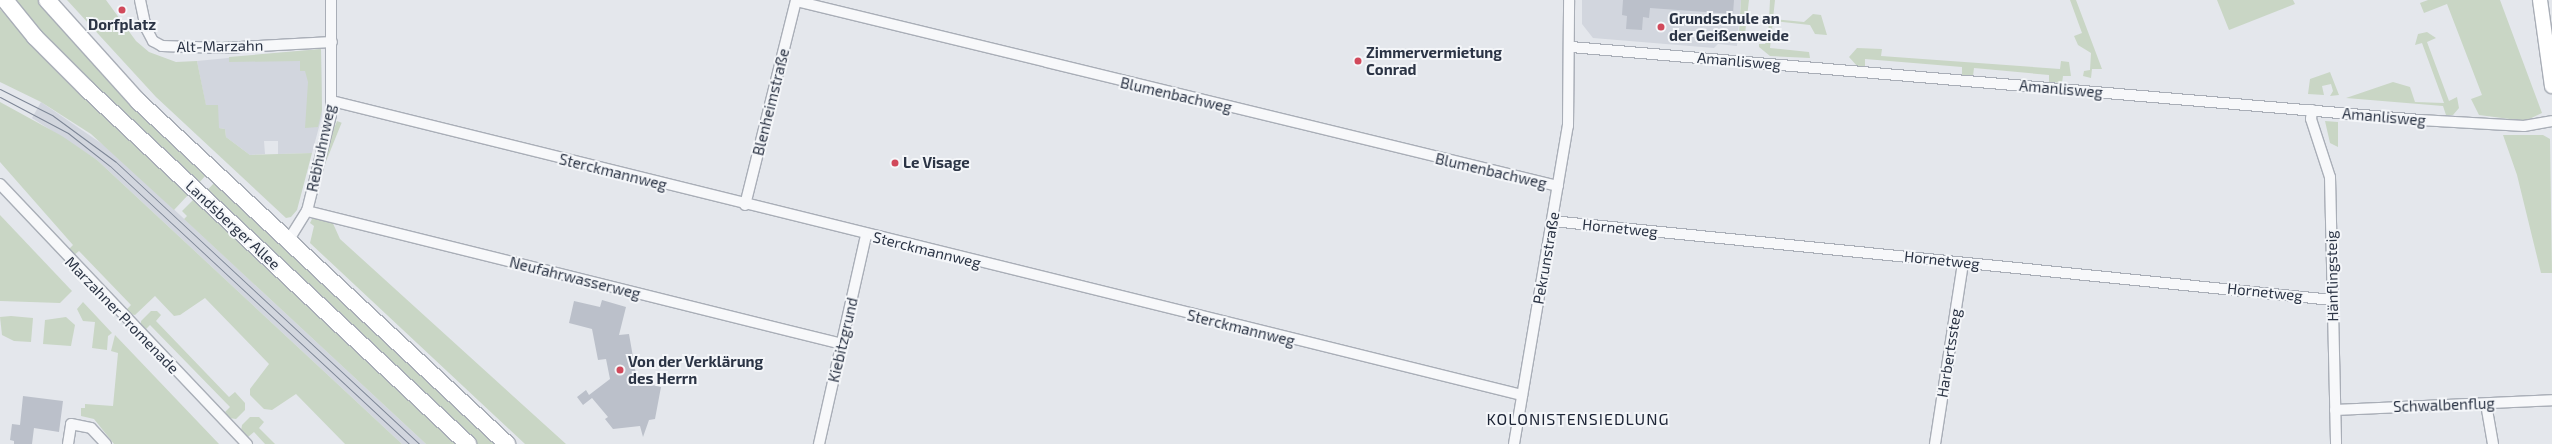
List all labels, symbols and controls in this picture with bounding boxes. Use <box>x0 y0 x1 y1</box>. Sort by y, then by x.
marker: Dorfplatz <box>117 5 127 15</box>
place label: Grundschule an der Geißenweide <box>1669 9 1789 44</box>
place label: Dorfplatz <box>88 16 156 34</box>
marker: Grundschule an der Geißenweide <box>1656 22 1666 32</box>
street label: Alt-Marzahn <box>176 36 264 56</box>
place label: Zimmervermietung Conrad <box>1366 43 1502 78</box>
street label: Blenheimstraße <box>749 46 793 158</box>
street label: Amanlisweg <box>1696 48 1782 74</box>
marker: Zimmervermietung Conrad <box>1353 56 1363 66</box>
street label: Blumenbachweg <box>1119 73 1233 117</box>
street label: Amanlisweg <box>2018 76 2104 102</box>
street label: Rebhuhnweg <box>303 102 339 194</box>
street label: Amanlisweg <box>2341 104 2427 130</box>
street label: Blumenbachweg <box>1434 149 1548 193</box>
street label: Sterckmannweg <box>557 150 669 194</box>
place label: Le Visage <box>903 154 970 172</box>
marker: Le Visage <box>890 158 900 168</box>
street label: Landsberger Allee <box>182 176 284 274</box>
street label: Pekrunstraße <box>1529 210 1563 306</box>
street label: Hornetweg <box>1581 215 1659 241</box>
street label: Sterckmannweg <box>871 228 983 272</box>
street label: Hänflingsteig <box>2322 230 2342 322</box>
street label: Hornetweg <box>1903 247 1981 273</box>
street label: Marzahner Promenade <box>61 253 183 377</box>
street label: Neufahrwasserweg <box>508 253 642 303</box>
street label: Hornetweg <box>2226 279 2304 305</box>
street label: Kiebitzgrund <box>824 296 862 384</box>
street label: Sterckmannweg <box>1185 306 1297 350</box>
street label: Harbertssteg <box>1933 307 1965 399</box>
place label: Von der Verklärung des Herrn <box>628 352 764 387</box>
marker: Von der Verklärung des Herrn <box>615 365 625 375</box>
street label: Schwalbenflug <box>2393 394 2495 416</box>
district label: KOLONISTENSIEDLUNG <box>1486 409 1670 429</box>

